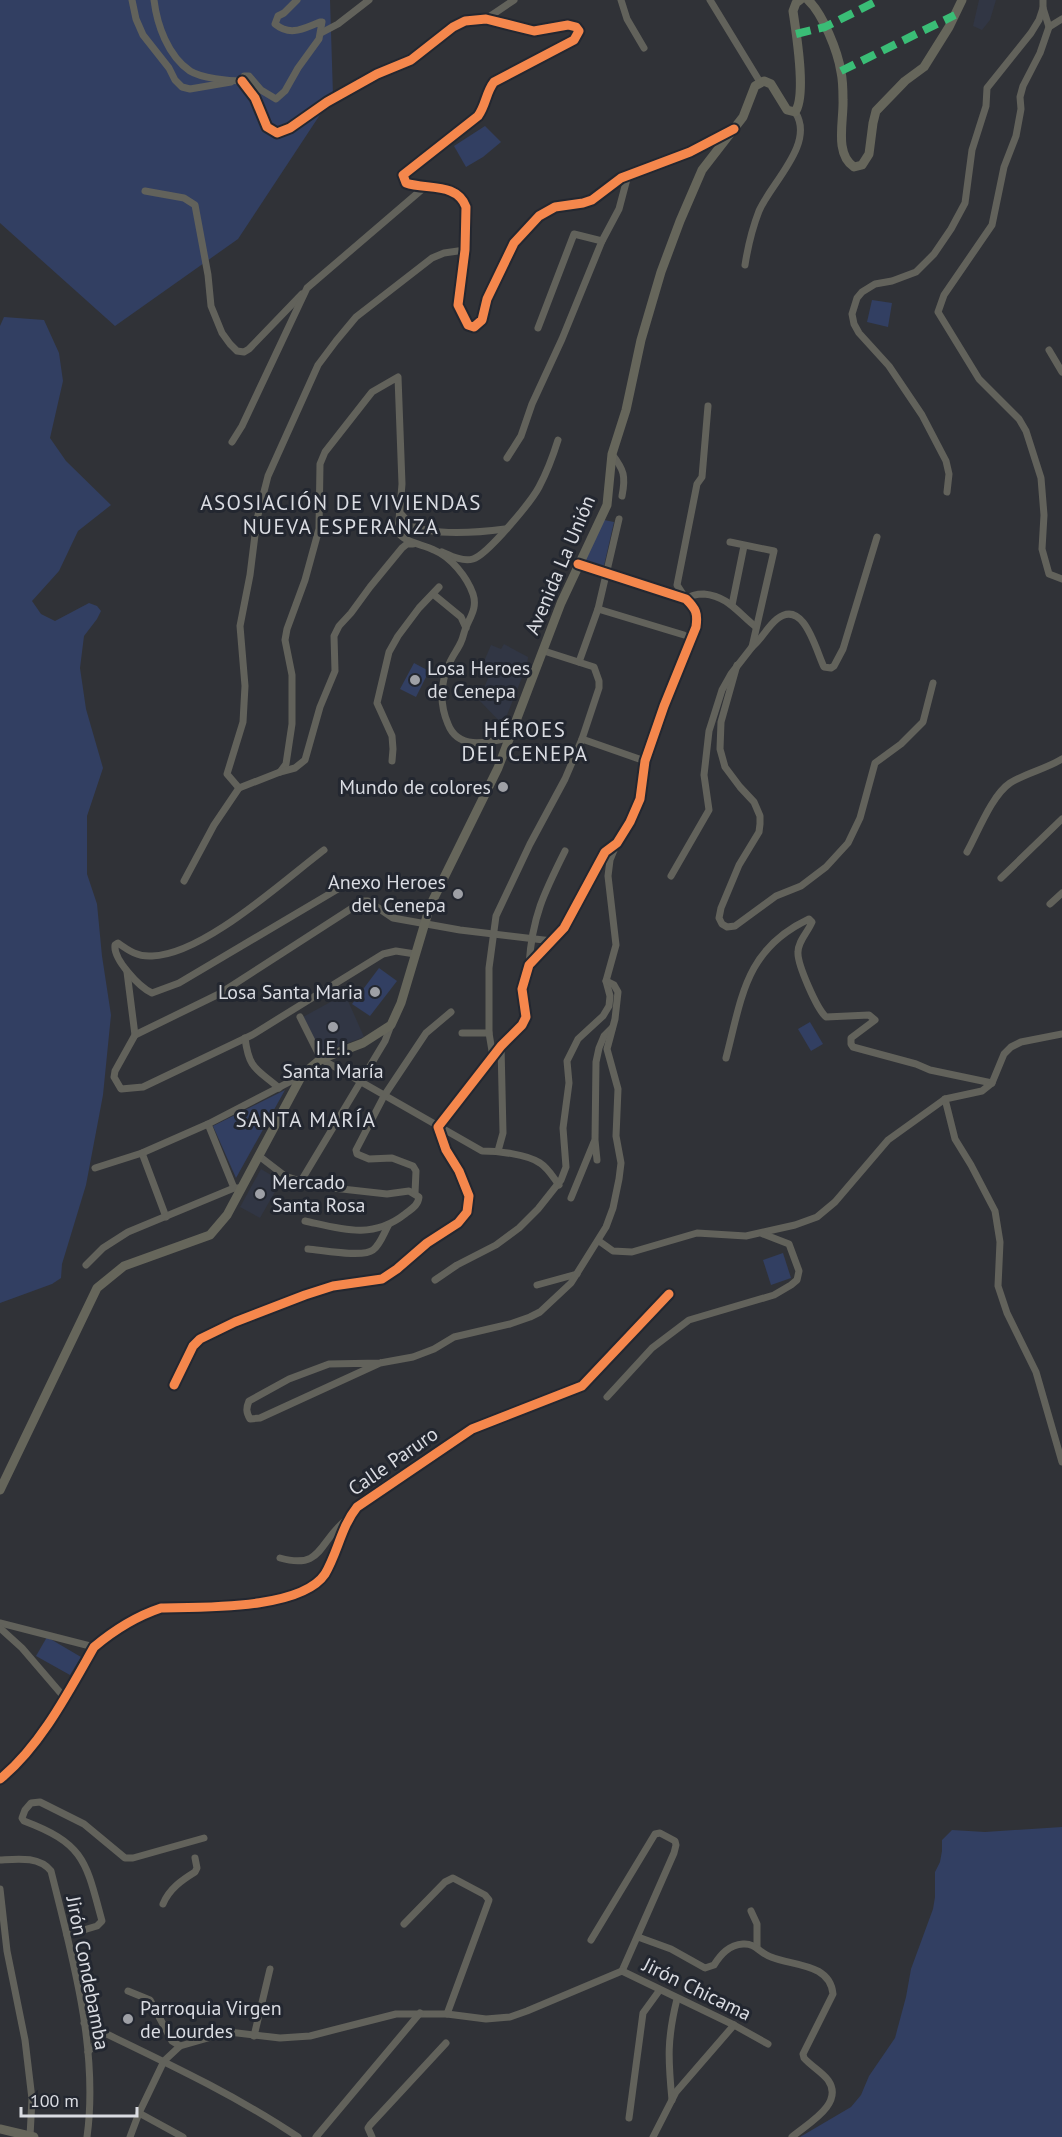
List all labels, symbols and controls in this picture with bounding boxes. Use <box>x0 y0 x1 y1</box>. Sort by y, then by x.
district label: ASOSIACIÓN DE VIVIENDAS NUEVA ESPERANZA <box>200 489 482 540</box>
street label: Avenida La Unión <box>519 491 601 639</box>
place label: Losa Heroes de Cenepa <box>427 655 530 704</box>
marker: Losa Heroes de Cenepa <box>408 673 422 687</box>
district label: HÉROES DEL CENEPA <box>462 716 588 767</box>
place label: Mundo de colores <box>339 774 491 800</box>
marker: Mundo de colores <box>496 780 510 794</box>
place label: Anexo Heroes del Cenepa <box>328 869 446 918</box>
marker: Anexo Heroes del Cenepa <box>451 887 465 901</box>
place label: Losa Santa Maria <box>218 979 363 1005</box>
marker: Losa Santa Maria <box>368 985 382 999</box>
marker: I.E.I. Santa María <box>326 1020 340 1034</box>
place label: I.E.I. Santa María <box>282 1035 384 1084</box>
district label: SANTA MARÍA <box>235 1106 377 1133</box>
place label: Mercado Santa Rosa <box>272 1169 366 1218</box>
marker: Mercado Santa Rosa <box>253 1187 267 1201</box>
street label: Calle Paruro <box>343 1421 443 1501</box>
street label: Jirón Condebamba <box>60 1893 116 2052</box>
street label: Jirón Chicama <box>637 1951 756 2027</box>
place label: Parroquia Virgen de Lourdes <box>140 1995 282 2044</box>
marker: Parroquia Virgen de Lourdes <box>121 2012 135 2026</box>
scale bar <box>21 2080 136 2118</box>
text: 100 m <box>30 2089 79 2112</box>

